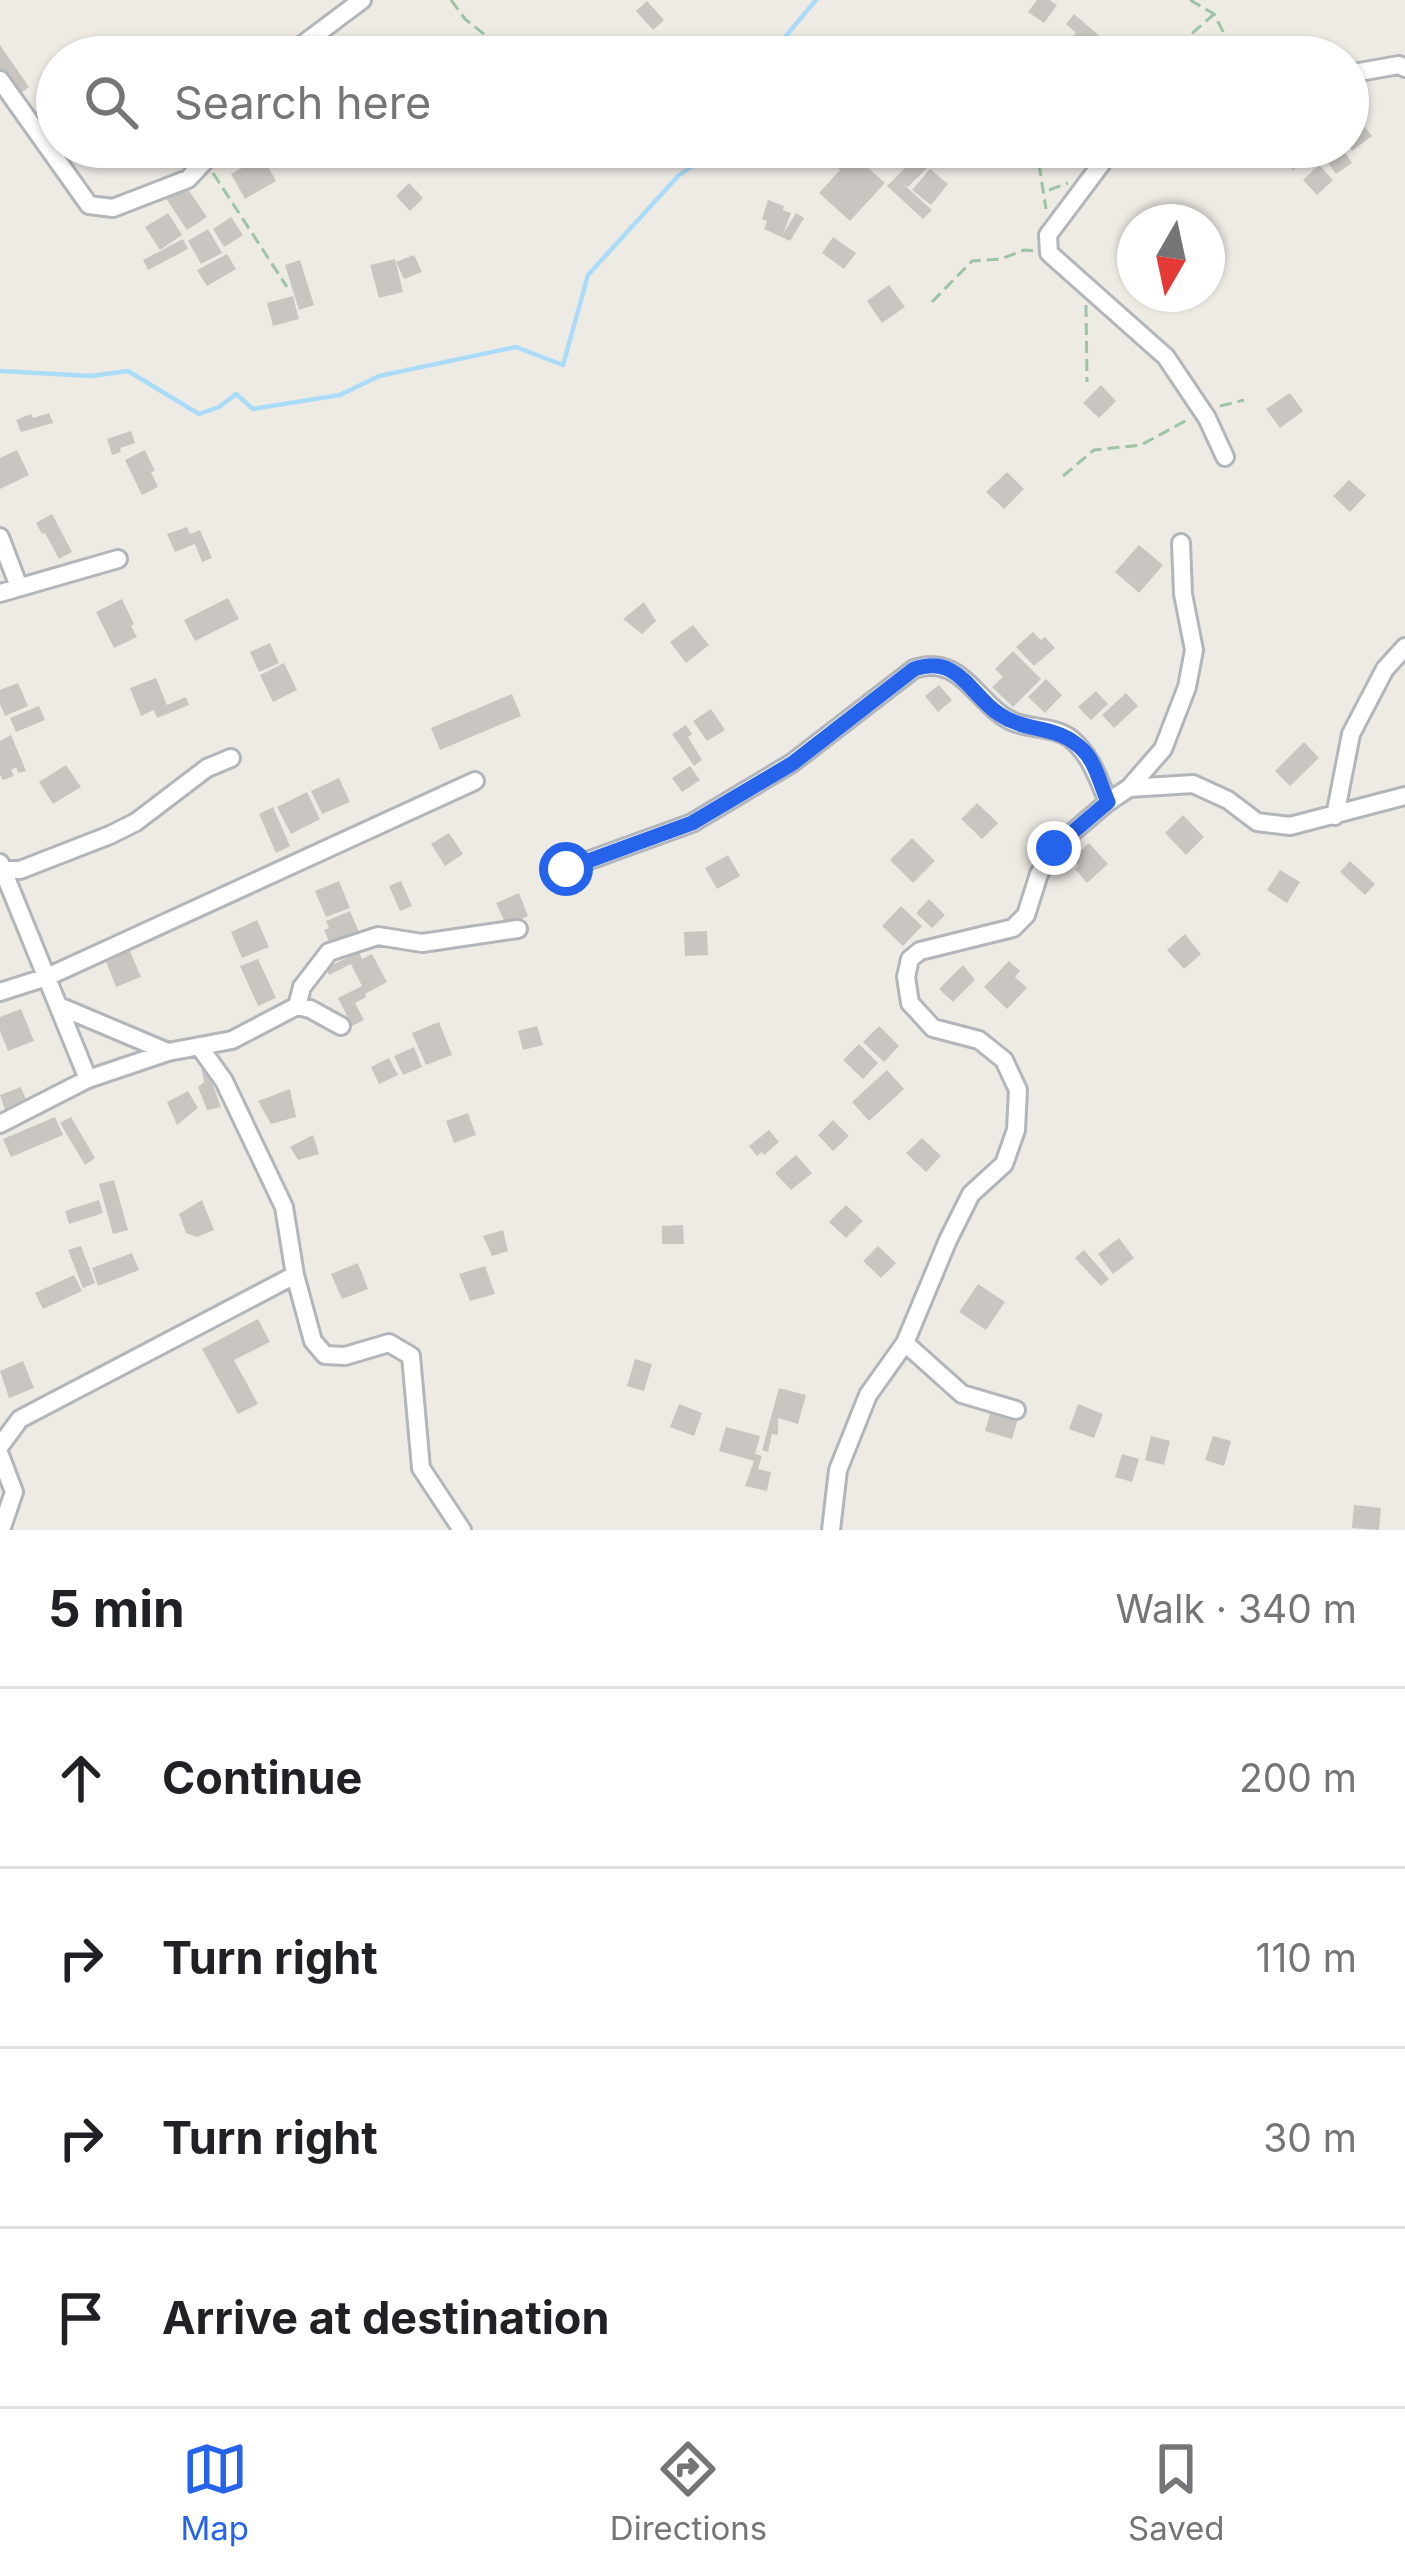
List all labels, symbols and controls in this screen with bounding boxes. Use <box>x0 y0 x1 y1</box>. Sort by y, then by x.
search box <box>36 36 1369 168</box>
icon: search <box>78 69 144 135</box>
text: Search here <box>174 75 431 130</box>
north arrow <box>1117 204 1225 312</box>
route end <box>1027 821 1081 875</box>
route start <box>539 842 593 896</box>
text: 5 min <box>48 1578 185 1639</box>
text: Walk · 340 m <box>1116 1585 1357 1632</box>
icon: ahead <box>48 1745 114 1811</box>
text: Continue <box>162 1750 362 1805</box>
text: 200 m <box>1239 1754 1357 1801</box>
icon: right <box>48 1925 114 1991</box>
text: Turn right <box>162 1930 378 1985</box>
text: 110 m <box>1256 1934 1357 1981</box>
icon: right <box>48 2105 114 2171</box>
text: Turn right <box>162 2110 378 2165</box>
text: 30 m <box>1263 2114 1357 2161</box>
icon: arrive <box>48 2285 114 2351</box>
text: Arrive at destination <box>162 2290 609 2345</box>
tab: Map <box>180 2436 249 2548</box>
tab: Directions <box>610 2436 767 2548</box>
tab: Saved <box>1128 2436 1225 2548</box>

